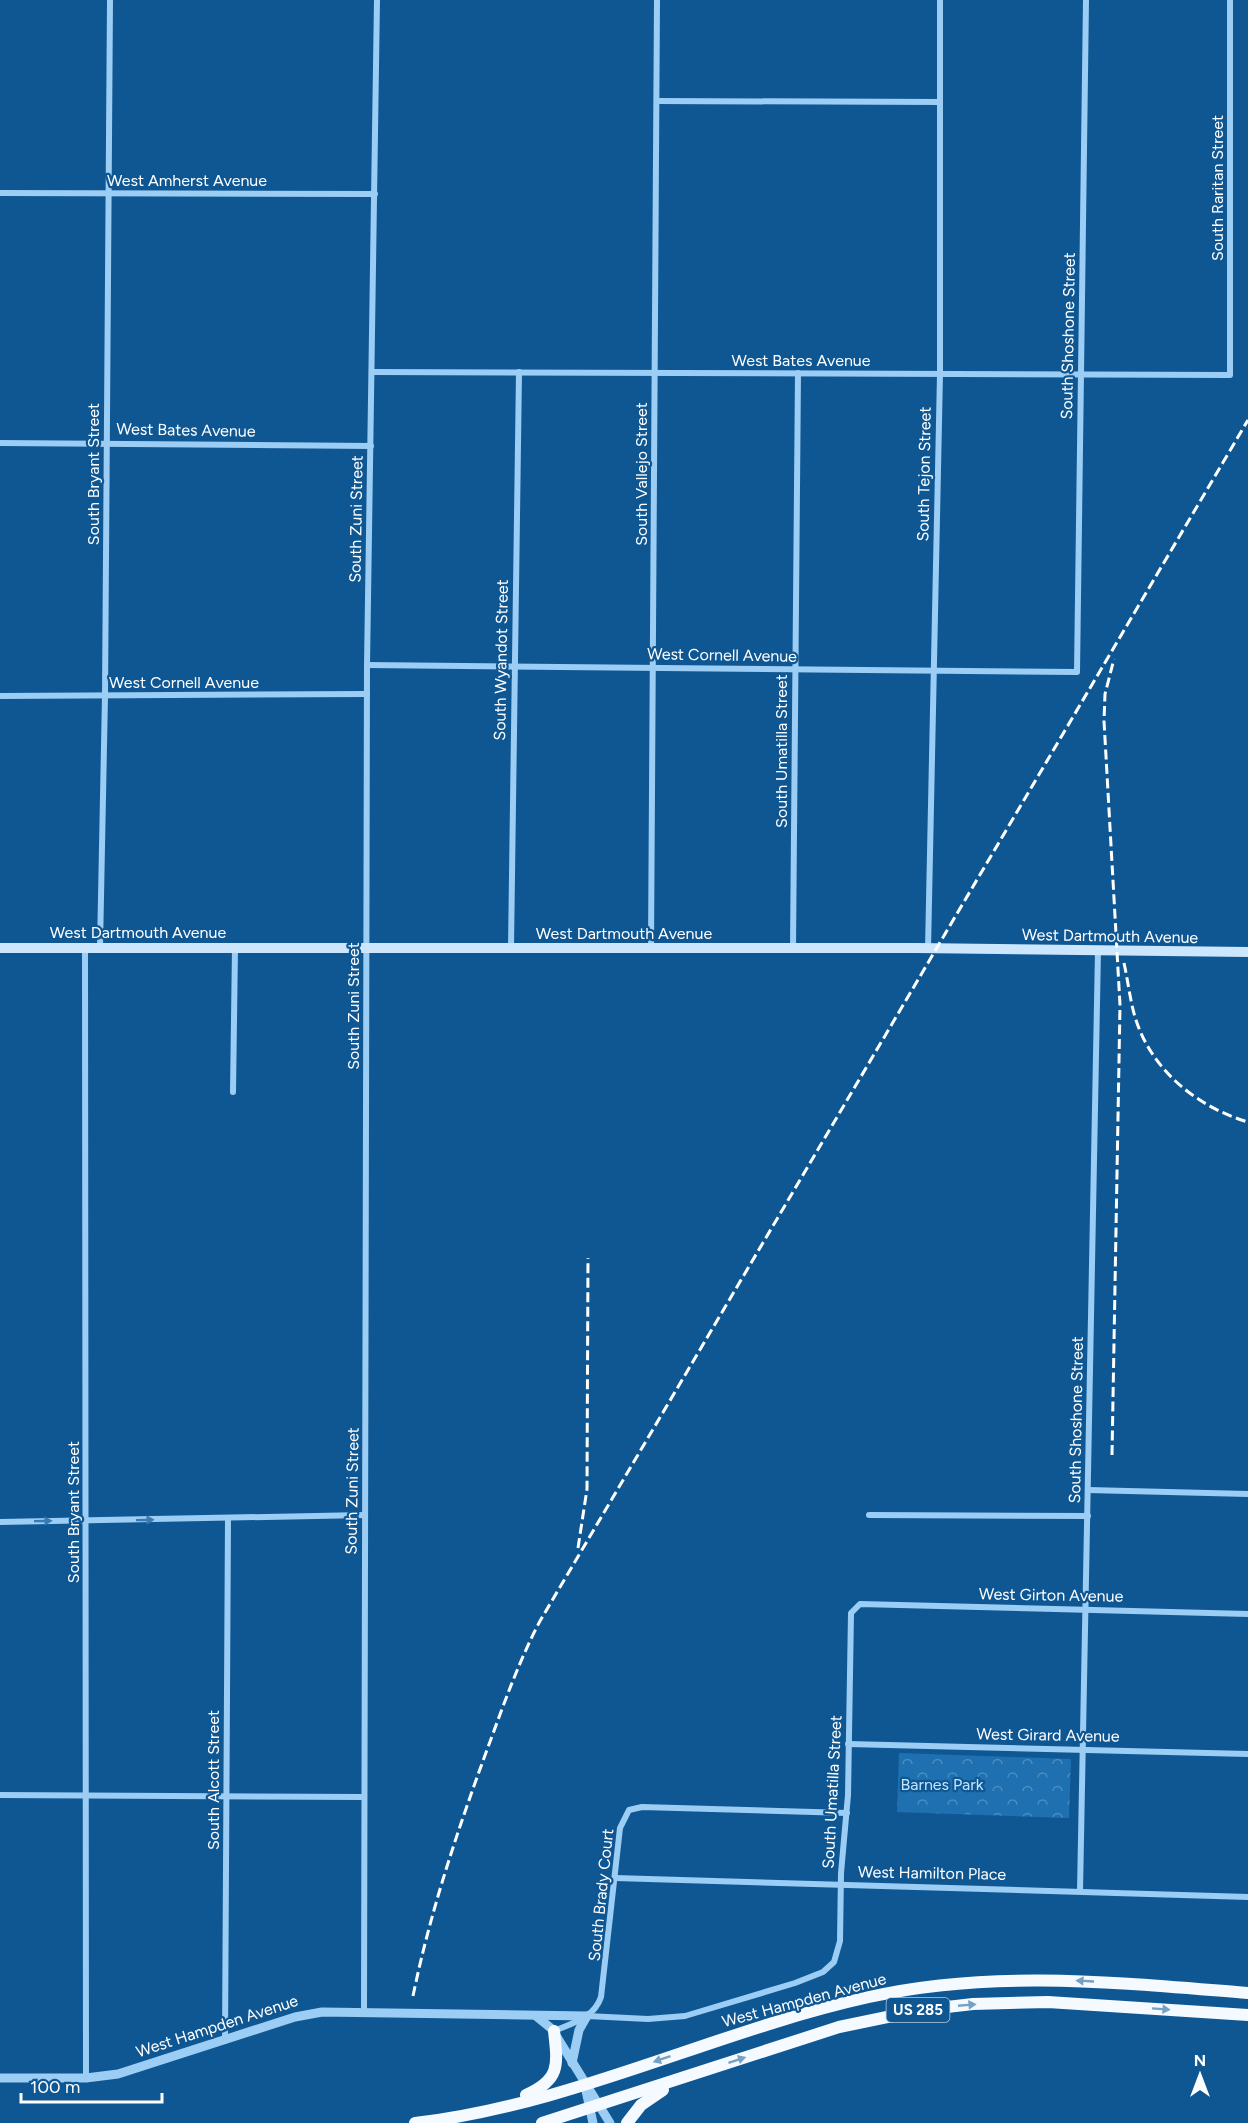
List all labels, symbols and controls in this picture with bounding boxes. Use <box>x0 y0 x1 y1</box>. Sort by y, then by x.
street label: South Raritan Street <box>1208 115 1227 261</box>
street label: West Amherst Avenue <box>107 171 267 190</box>
street label: South Shoshone Street <box>1057 252 1079 420</box>
street label: West Bates Avenue <box>731 351 871 370</box>
street label: South Vallejo Street <box>632 402 651 546</box>
street label: South Bryant Street <box>84 403 103 545</box>
street label: South Tejon Street <box>913 406 935 542</box>
street label: West Bates Avenue <box>116 419 256 441</box>
street label: South Zuni Street <box>345 455 367 583</box>
street label: South Wyandot Street <box>490 579 512 741</box>
street label: West Cornell Avenue <box>647 644 797 666</box>
street label: West Cornell Avenue <box>109 673 259 692</box>
street label: South Umatilla Street <box>772 674 791 828</box>
street label: West Dartmouth Avenue <box>50 923 226 942</box>
street label: West Dartmouth Avenue <box>536 924 712 943</box>
street label: West Dartmouth Avenue <box>1022 925 1199 947</box>
street label: South Zuni Street <box>344 942 363 1070</box>
street label: South Shoshone Street <box>1065 1336 1087 1504</box>
street label: South Zuni Street <box>341 1427 363 1555</box>
street label: South Bryant Street <box>64 1441 83 1583</box>
one-way arrow <box>135 1515 154 1525</box>
one-way arrow <box>34 1517 53 1526</box>
street label: West Girton Avenue <box>979 1584 1124 1606</box>
street label: South Alcott Street <box>204 1710 223 1850</box>
street label: South Umatilla Street <box>818 1715 846 1869</box>
street label: West Girard Avenue <box>976 1724 1120 1746</box>
park label: Barnes Park <box>901 1775 984 1794</box>
street label: South Brady Court <box>585 1828 617 1962</box>
street label: West Hamilton Place <box>858 1862 1007 1884</box>
street label: West Hampden Avenue <box>720 1969 888 2031</box>
one-way arrow <box>1075 1976 1094 1985</box>
street label: West Hampden Avenue <box>134 1991 301 2061</box>
road number: US 285 <box>886 1998 950 2022</box>
one-way arrow <box>957 2000 976 2010</box>
one-way arrow <box>1152 2004 1171 2014</box>
north arrow <box>1170 2045 1230 2105</box>
text: N <box>1194 2051 1206 2070</box>
one-way arrow <box>653 2055 671 2065</box>
one-way arrow <box>728 2055 746 2065</box>
scale bar <box>21 2066 162 2104</box>
text: 100 m <box>30 2076 80 2098</box>

